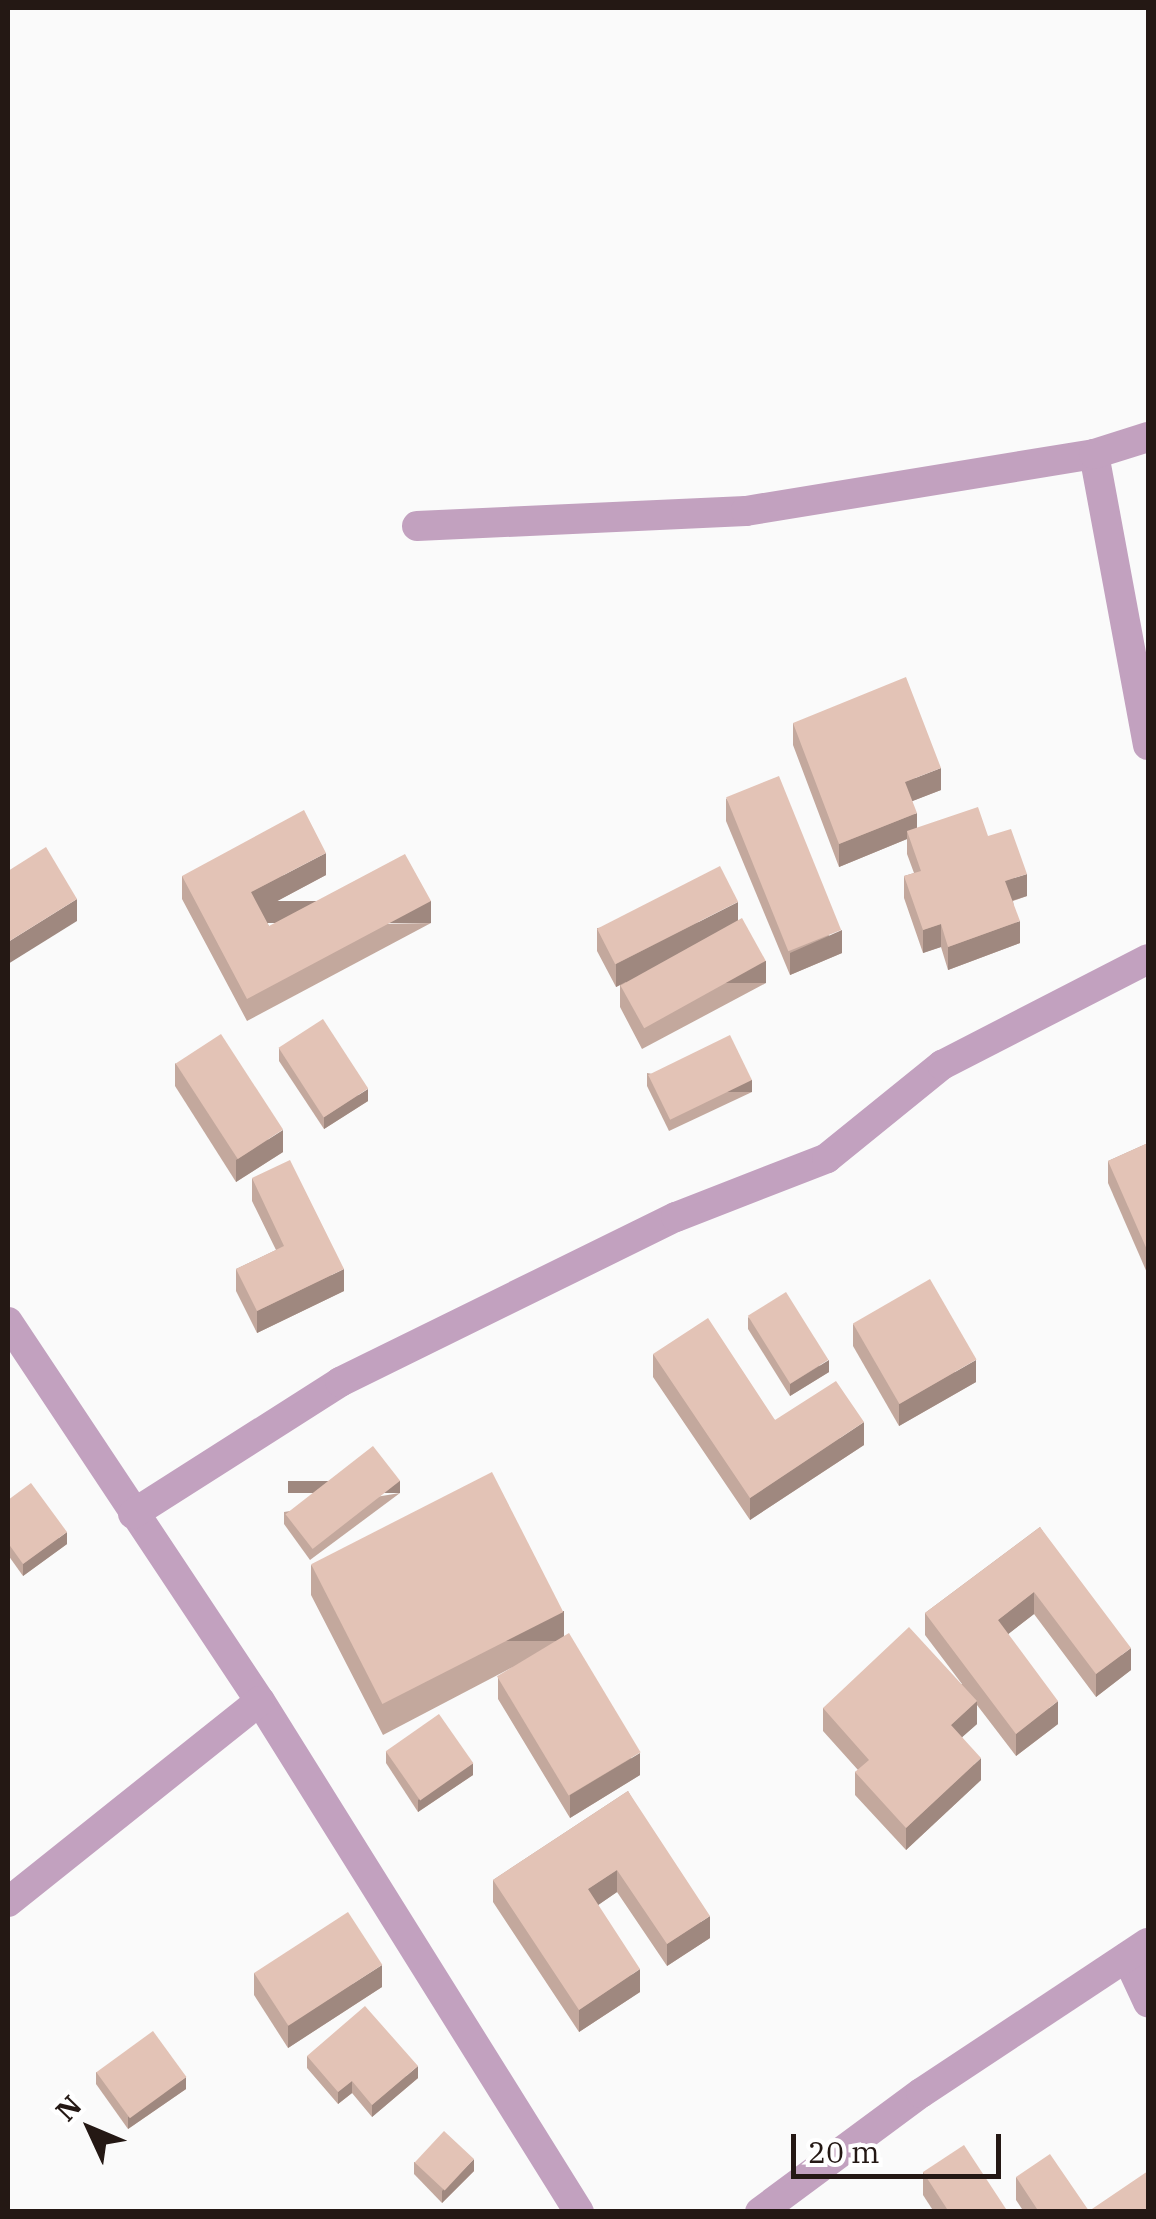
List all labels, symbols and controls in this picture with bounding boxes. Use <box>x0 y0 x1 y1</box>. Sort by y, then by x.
north arrow <box>40 2079 140 2179</box>
text: N <box>47 2087 89 2129</box>
scale bar <box>796 2114 1006 2176</box>
text: 20 m <box>808 2132 880 2171</box>

